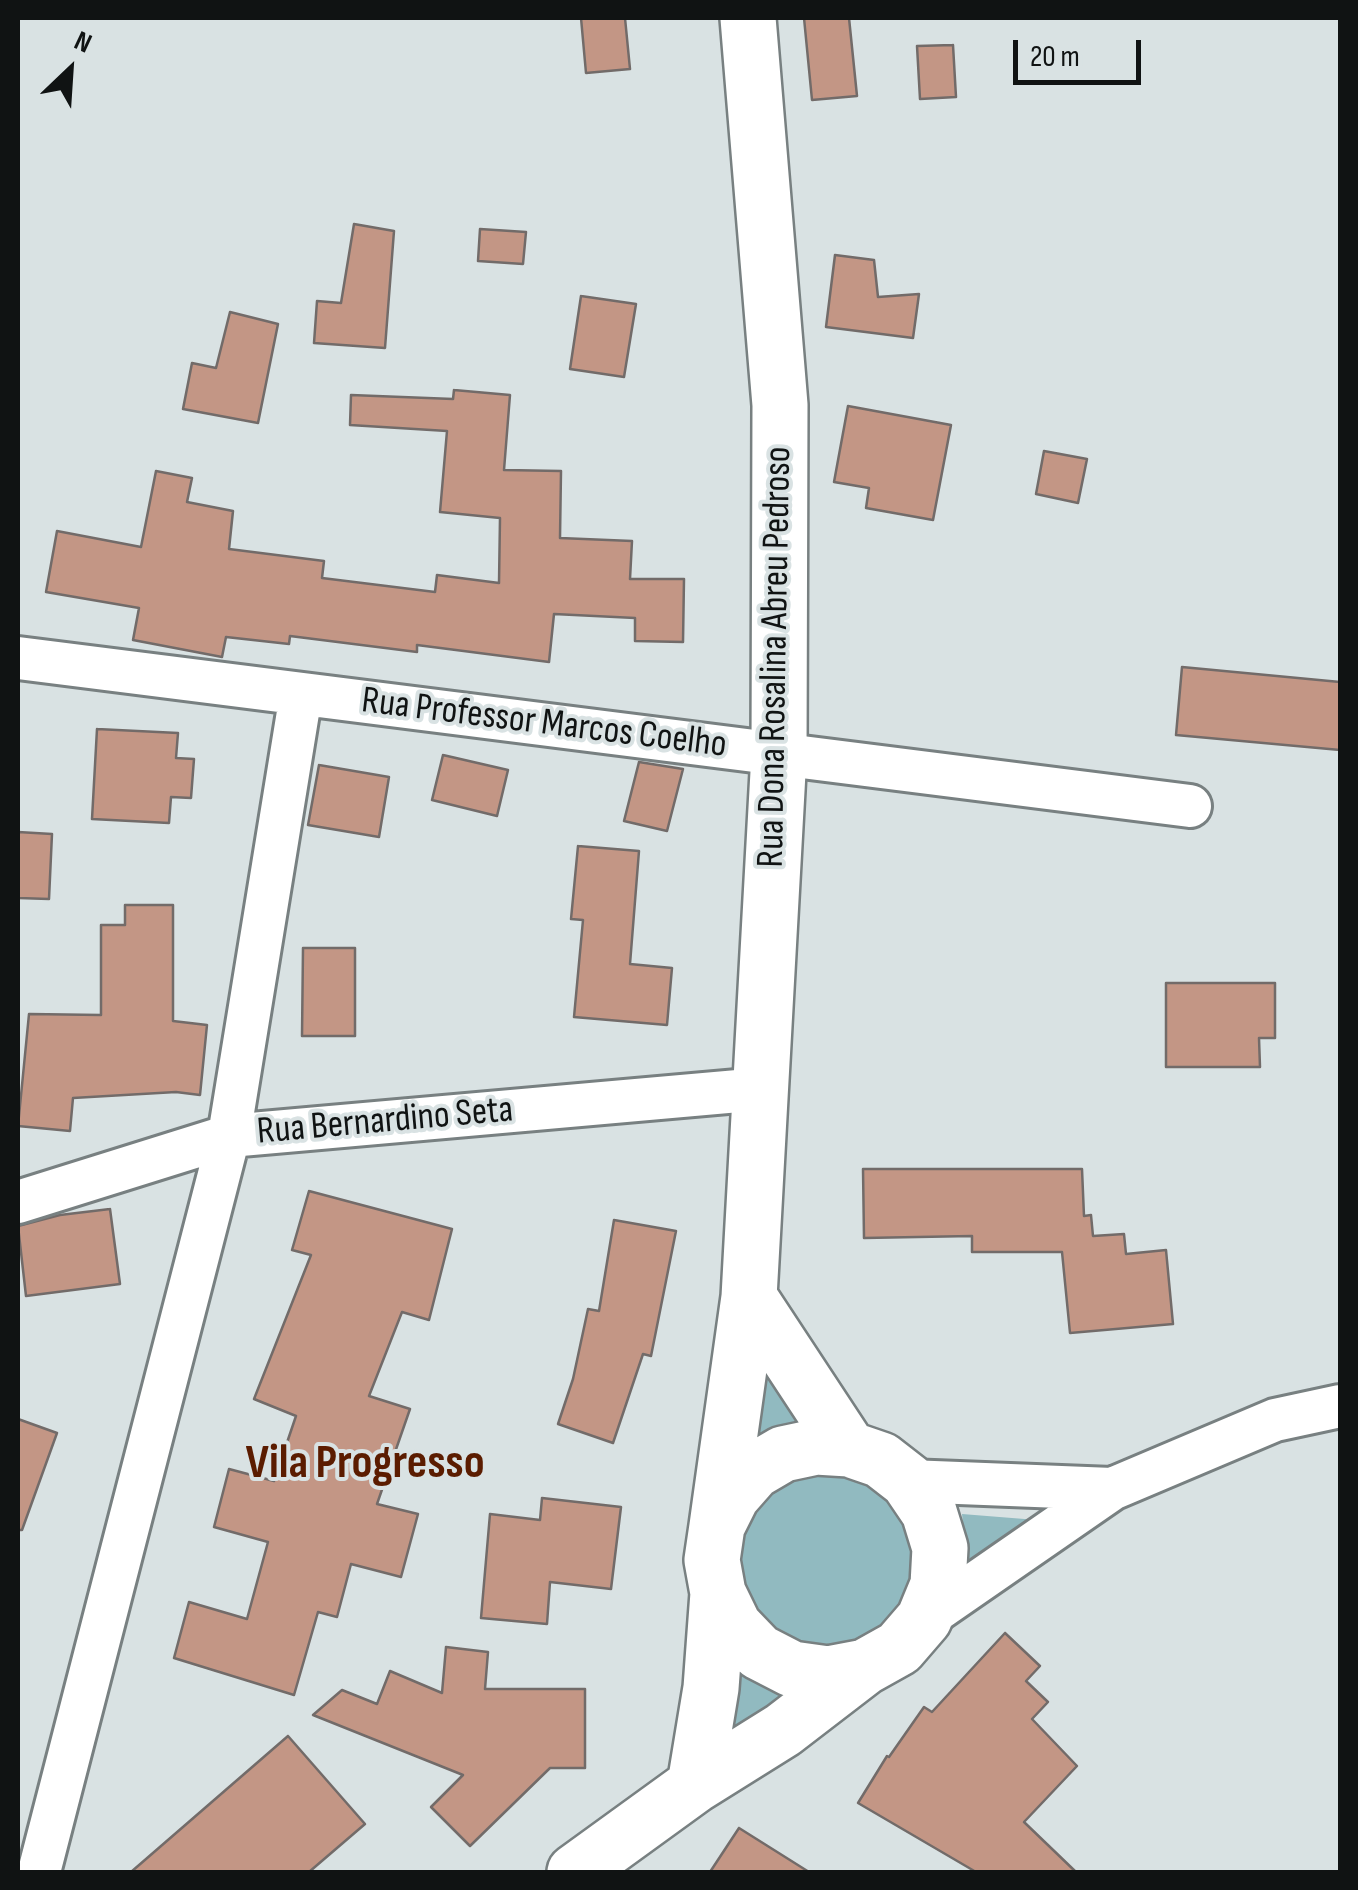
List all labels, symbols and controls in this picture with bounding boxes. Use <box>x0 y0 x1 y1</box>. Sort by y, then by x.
north arrow <box>20 20 120 120</box>
scale bar <box>1018 20 1146 82</box>
text: N <box>69 24 97 60</box>
text: 20 m <box>1030 39 1080 75</box>
street label: Rua Dona Rosalina Abreu Pedroso <box>750 446 802 868</box>
street label: Rua Professor Marcos Coelho <box>359 679 729 769</box>
street label: Rua Bernardino Seta <box>255 1088 515 1156</box>
district label: Vila Progresso <box>245 1436 485 1494</box>

